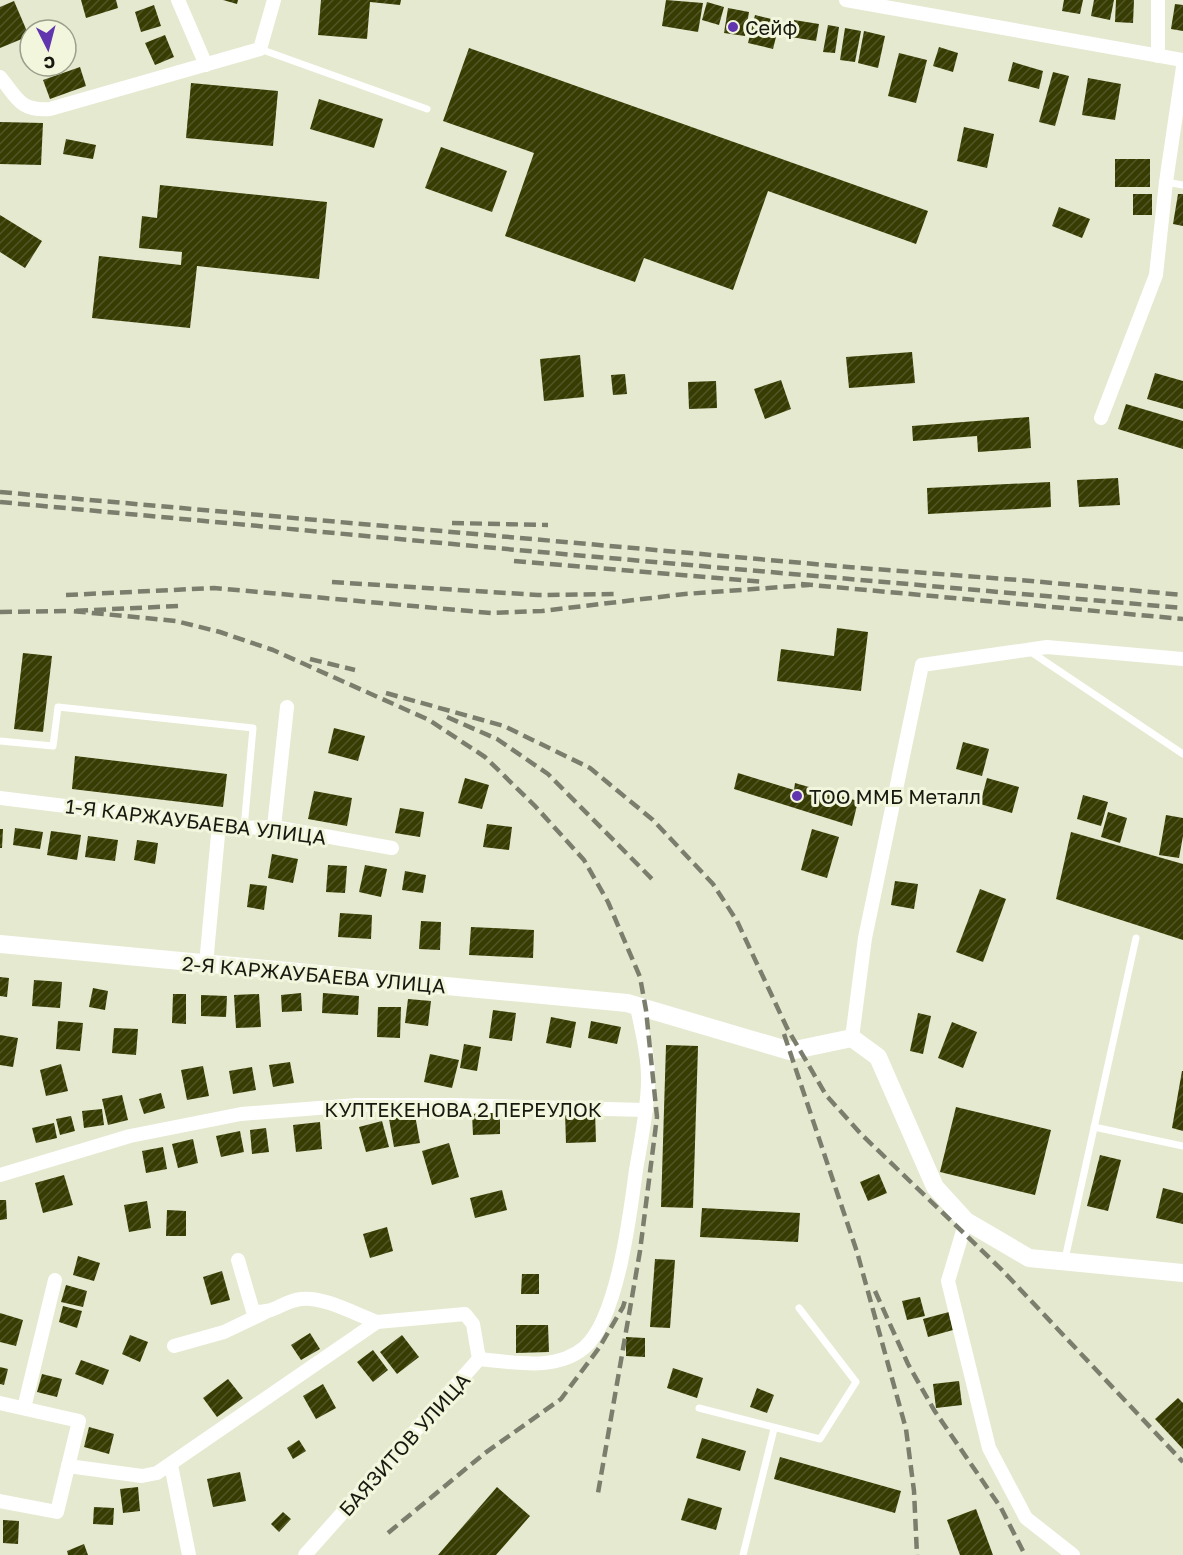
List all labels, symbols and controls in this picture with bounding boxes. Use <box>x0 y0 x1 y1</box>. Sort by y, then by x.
place label: Сейф <box>745 15 797 39</box>
north arrow <box>18 18 78 78</box>
marker: Сейф <box>726 20 740 34</box>
text: С <box>43 52 56 73</box>
place label: ТОО ММБ Металл <box>809 784 981 808</box>
marker: ТОО ММБ Металл <box>790 789 804 803</box>
street label: 1-Я КАРЖАУБАЕВА УЛИЦА <box>64 793 328 849</box>
street label: 2-Я КАРЖАУБАЕВА УЛИЦА <box>181 951 447 997</box>
street label: КУЛТЕКЕНОВА 2 ПЕРЕУЛОК <box>324 1097 602 1121</box>
street label: БАЯЗИТОВ УЛИЦА <box>333 1368 475 1520</box>

